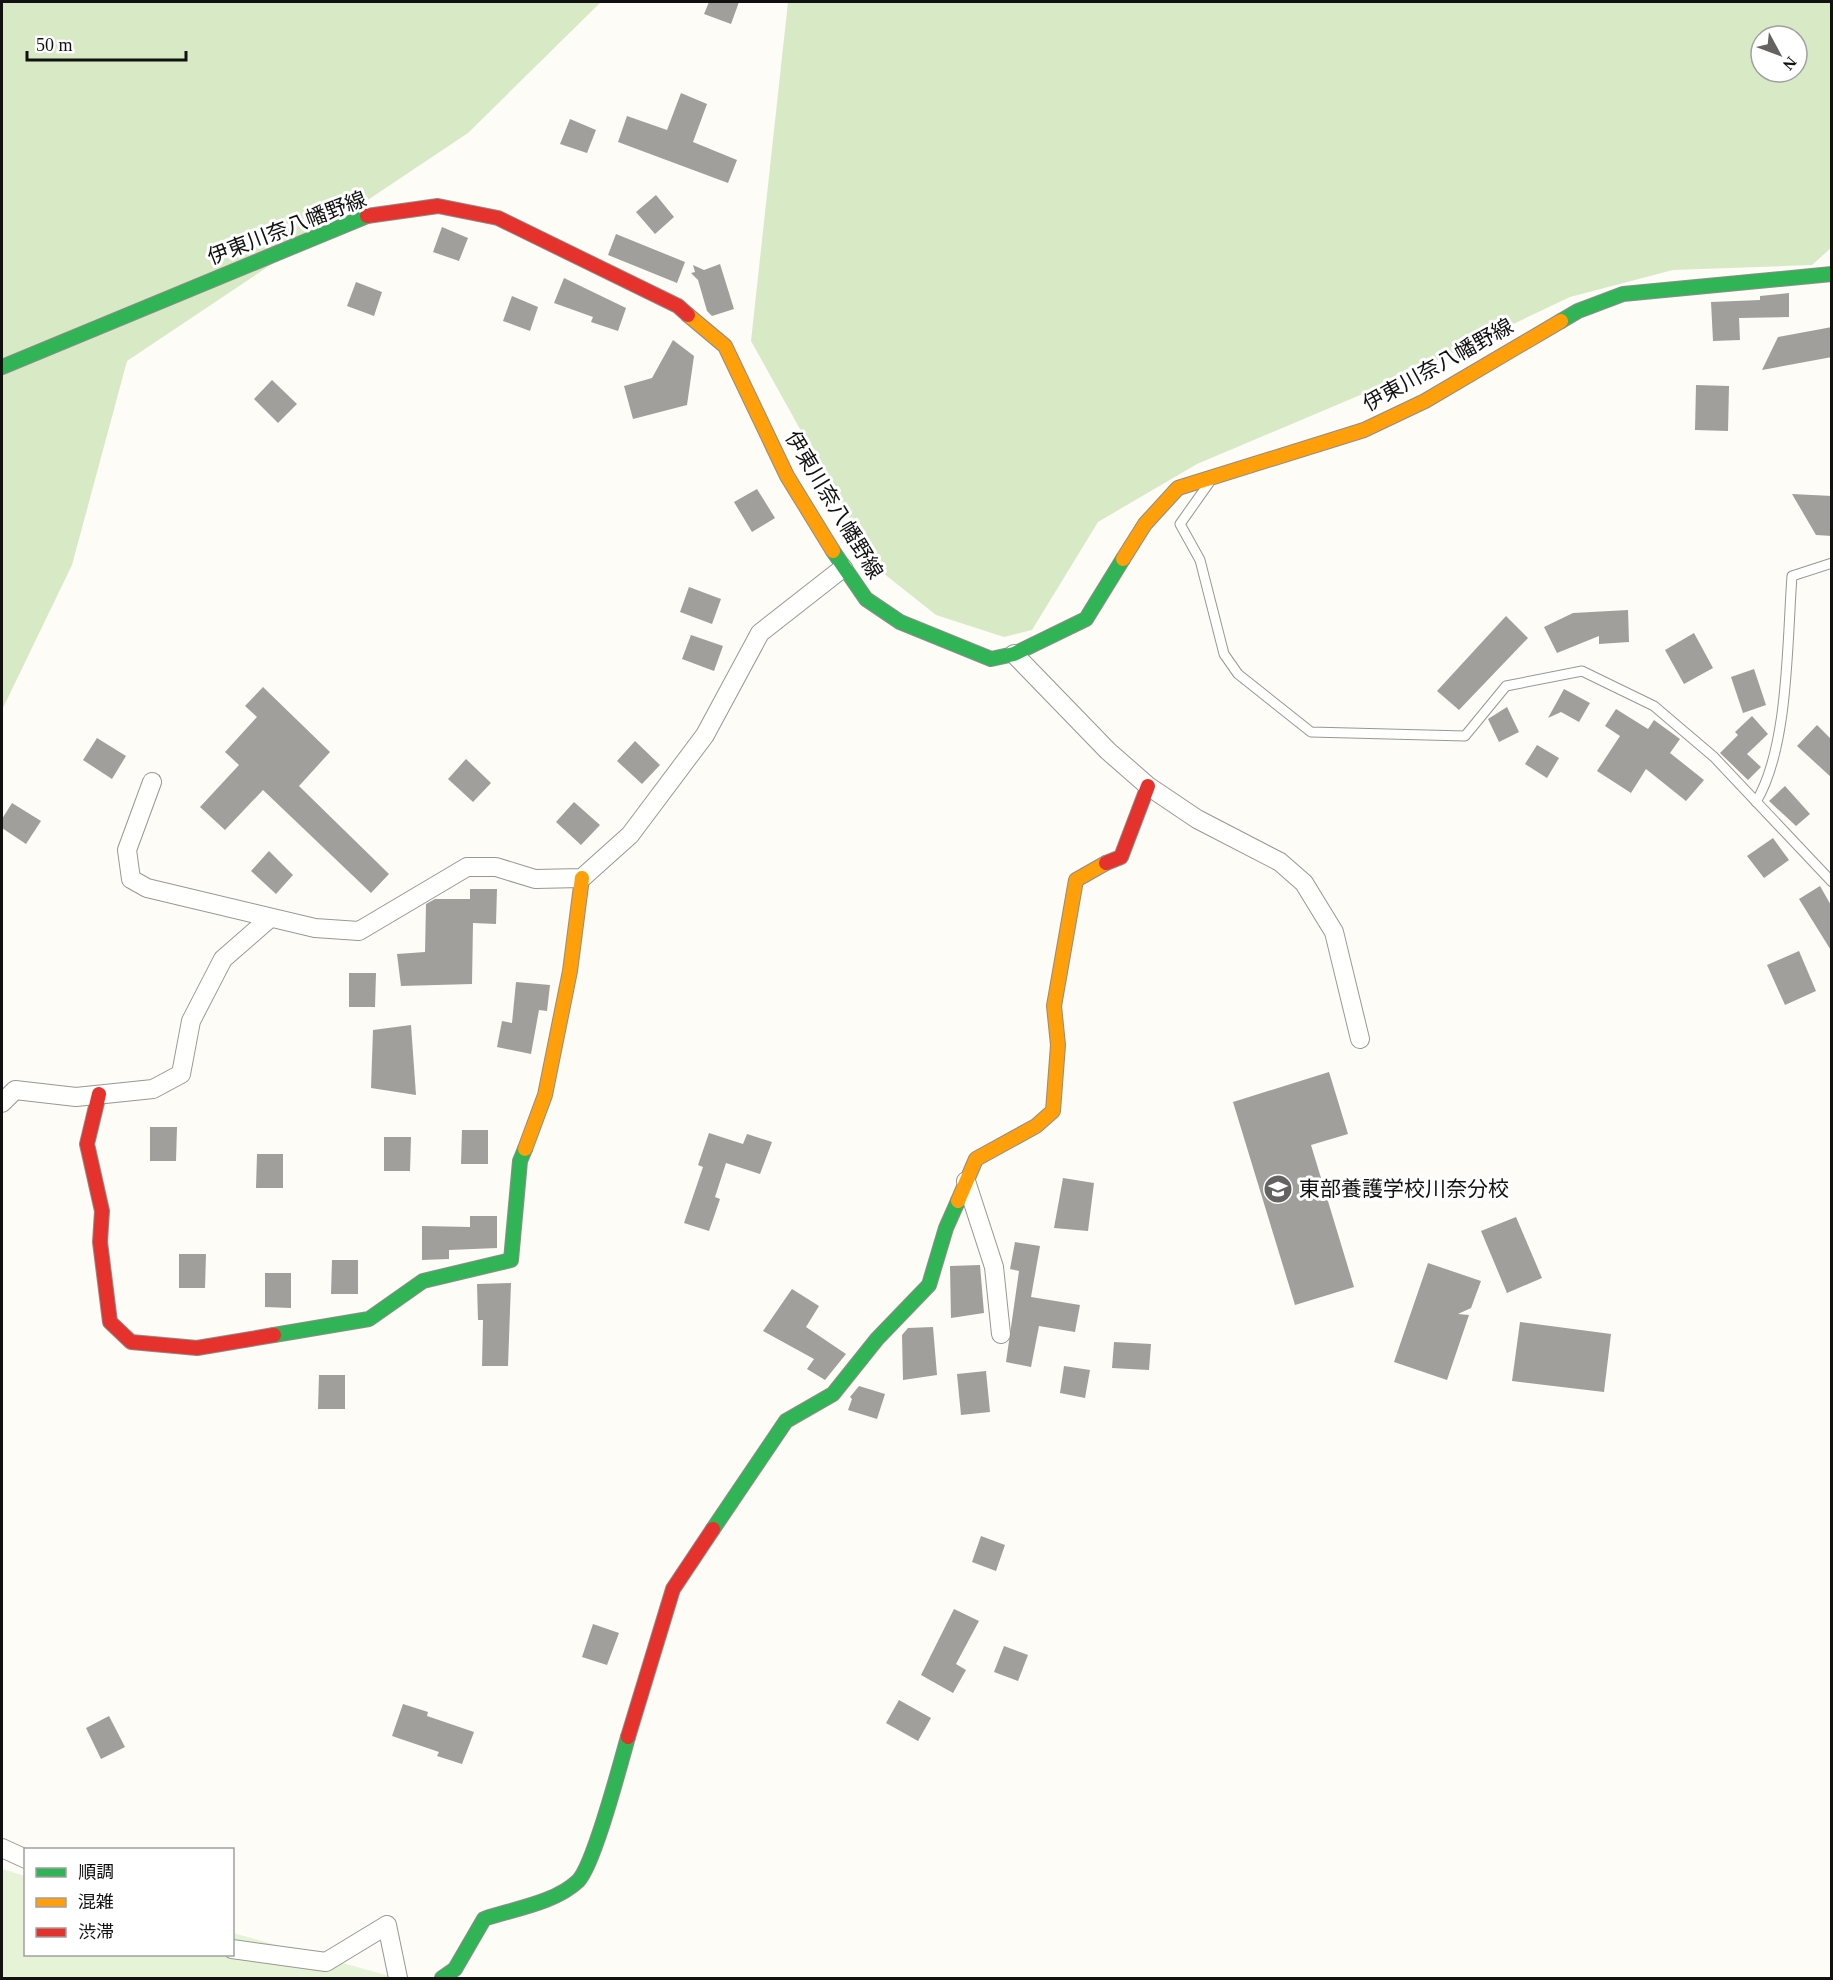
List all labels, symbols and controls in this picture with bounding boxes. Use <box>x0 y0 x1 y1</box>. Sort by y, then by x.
scale bar <box>27 24 186 62</box>
north arrow <box>1749 24 1809 84</box>
text: 50 m <box>36 35 73 55</box>
text: N <box>1779 54 1800 74</box>
street label: 伊東川奈八幡野線 <box>204 187 370 269</box>
street label: 伊東川奈八幡野線 <box>1359 314 1517 416</box>
street label: 伊東川奈八幡野線 <box>780 427 888 583</box>
school or university icon: 東部養護学校川奈分校 <box>1262 1173 1294 1205</box>
place label: 東部養護学校川奈分校 <box>1299 1177 1509 1201</box>
legend <box>24 1848 234 1956</box>
text: 順調 <box>78 1862 114 1882</box>
text: 混雑 <box>78 1892 114 1912</box>
text: 渋滞 <box>78 1922 114 1942</box>

